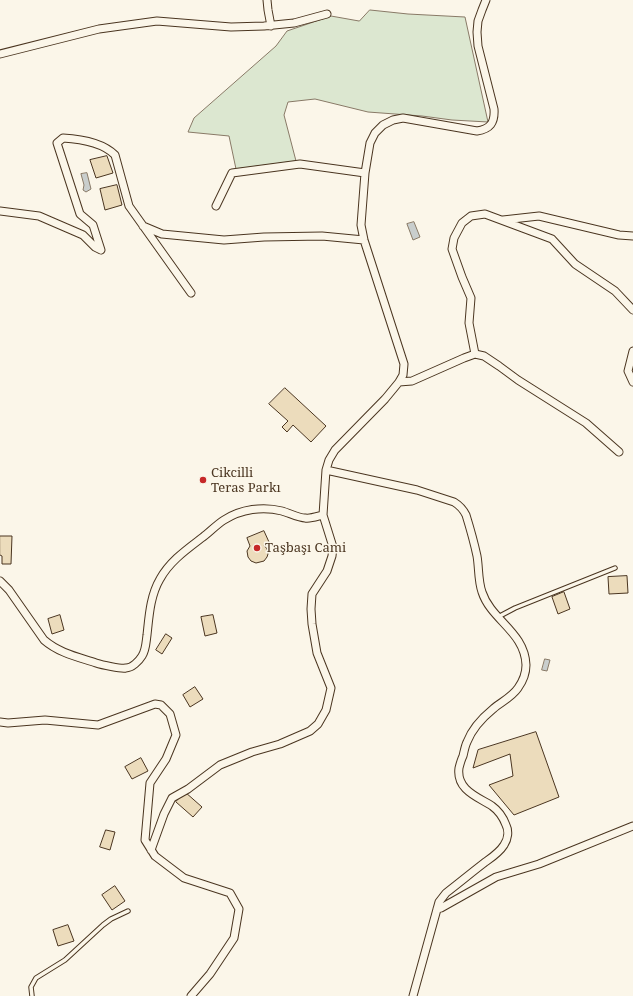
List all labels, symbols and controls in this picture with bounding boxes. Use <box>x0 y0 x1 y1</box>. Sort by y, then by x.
place label: Cikcilli Teras Parkı <box>211 465 281 496</box>
marker: Cikcilli Teras Parkı <box>198 475 208 485</box>
place label: Taşbaşı Cami <box>265 540 346 556</box>
marker: Taşbaşı Cami <box>252 543 262 553</box>

